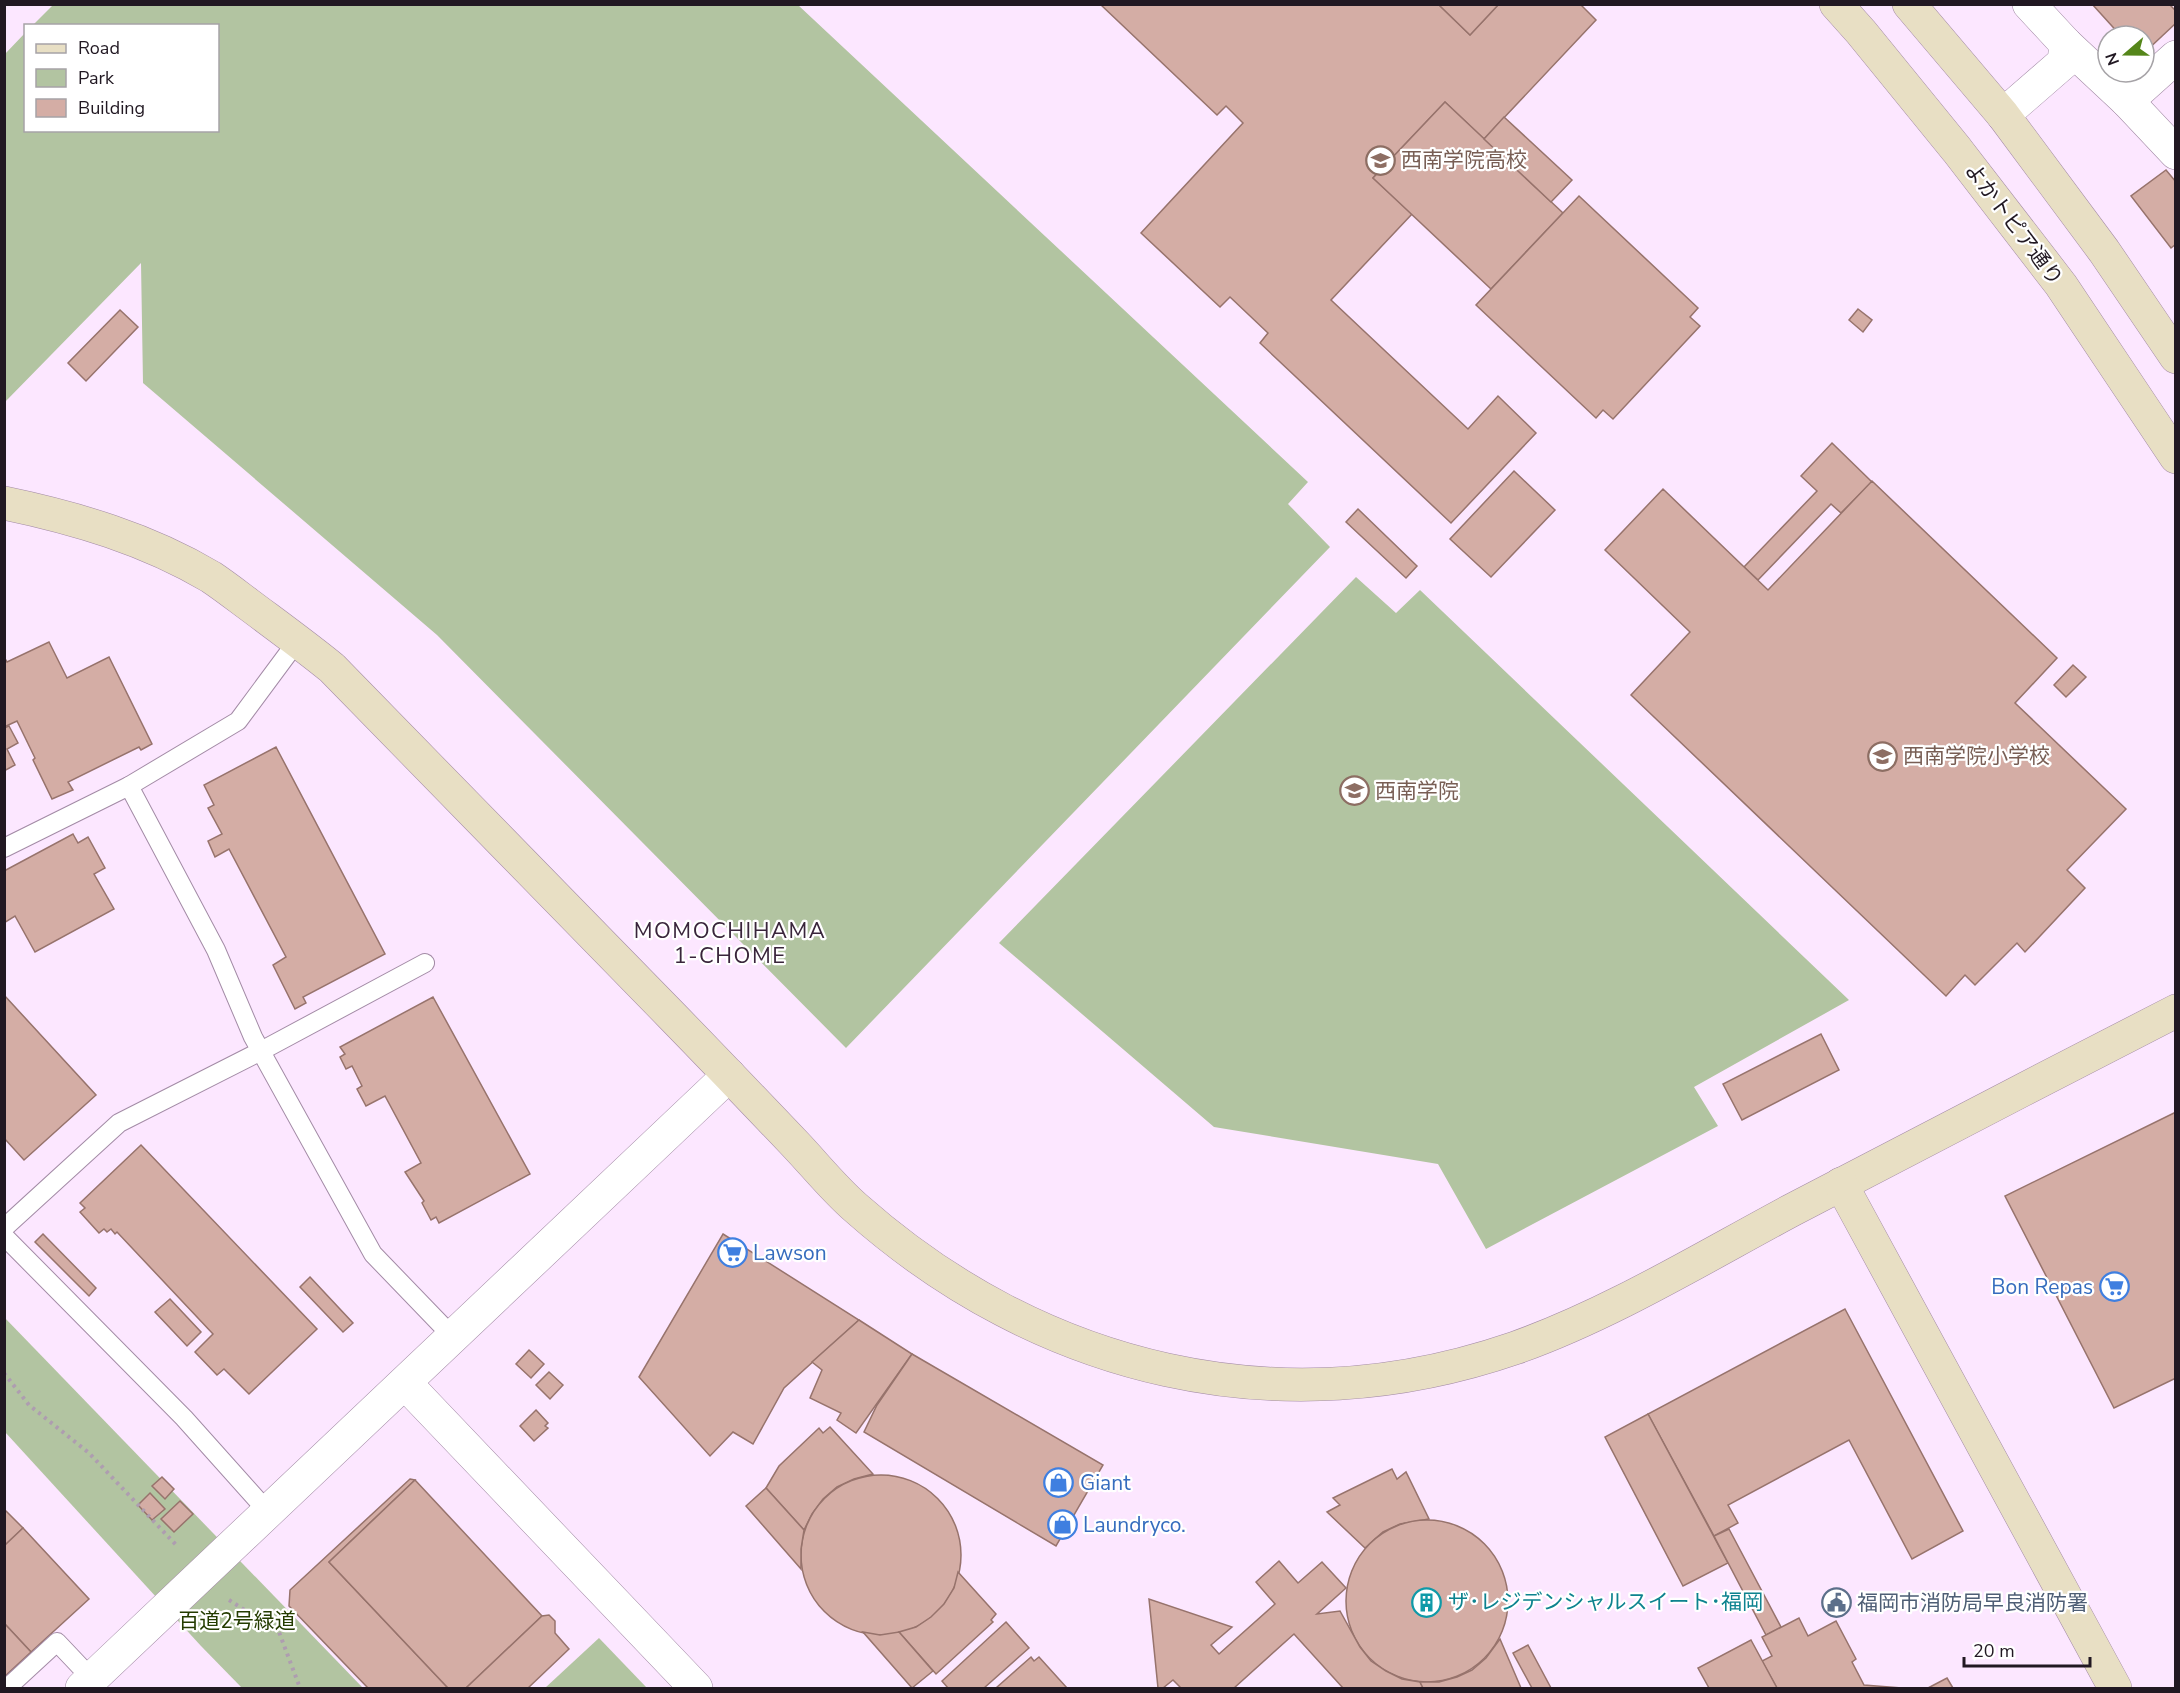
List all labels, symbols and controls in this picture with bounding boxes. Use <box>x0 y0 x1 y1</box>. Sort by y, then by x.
legend <box>24 24 219 132</box>
north arrow <box>2096 24 2156 84</box>
text: Road <box>78 36 120 60</box>
text: N <box>2100 49 2125 68</box>
text: Park <box>78 66 115 90</box>
text: Building <box>78 96 145 120</box>
school or university icon: 西南学院高校 <box>1364 144 1396 176</box>
place label: 西南学院高校 <box>1401 146 1527 174</box>
street label: よかトピア通り <box>1959 157 2069 291</box>
school or university icon: 西南学院小学校 <box>1866 740 1898 772</box>
place label: 西南学院小学校 <box>1903 742 2050 770</box>
school or university icon: 西南学院 <box>1338 775 1370 807</box>
place label: 西南学院 <box>1375 777 1459 805</box>
district label: MOMOCHIHAMA 1-CHOME <box>634 916 826 971</box>
supermarket icon: Lawson <box>716 1237 748 1269</box>
place label: Lawson <box>753 1239 827 1267</box>
supermarket icon: Bon Repas <box>2098 1271 2130 1303</box>
place label: Bon Repas <box>1991 1273 2093 1301</box>
shop icon: Giant <box>1043 1467 1075 1499</box>
place label: Giant <box>1080 1469 1131 1497</box>
shop icon: Laundryco. <box>1046 1509 1078 1541</box>
place label: Laundryco. <box>1083 1511 1186 1539</box>
building icon: ザ･レジデンシャルスイート･福岡 <box>1411 1586 1443 1618</box>
public building icon: 福岡市消防局早良消防署 <box>1820 1587 1852 1619</box>
place label: ザ･レジデンシャルスイート･福岡 <box>1448 1588 1763 1616</box>
place label: 福岡市消防局早良消防署 <box>1857 1589 2088 1617</box>
park label: 百道2号緑道 <box>178 1607 296 1635</box>
scale bar <box>1964 1630 2090 1668</box>
text: 20 m <box>1973 1639 2015 1663</box>

